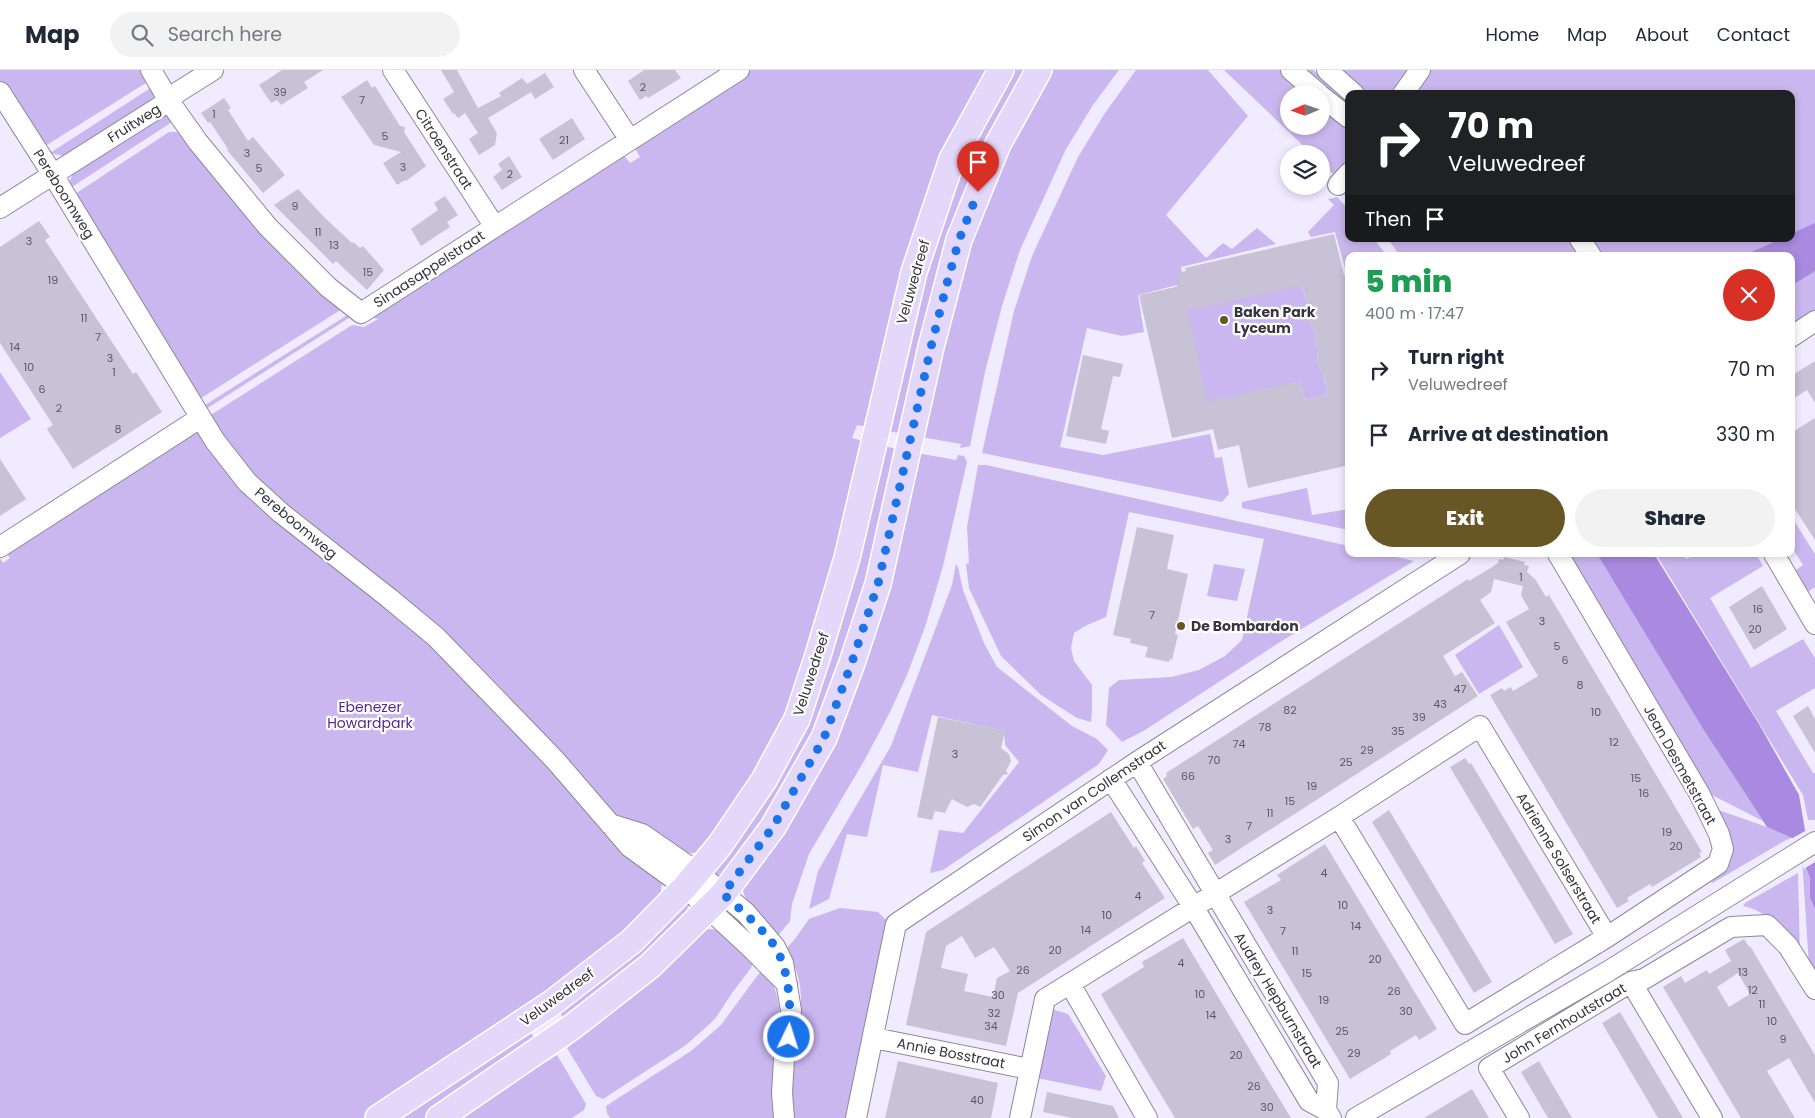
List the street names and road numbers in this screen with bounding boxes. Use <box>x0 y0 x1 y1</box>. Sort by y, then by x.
street label: Fruitweg <box>104 99 164 147</box>
street label: Citroenstraat <box>410 105 478 193</box>
street label: Pereboomweg <box>28 145 100 243</box>
street label: Sinaasappelstraat <box>369 225 489 313</box>
street label: Veluwedreef <box>891 237 935 327</box>
street label: Pereboomweg <box>250 483 342 563</box>
street label: Veluwedreef <box>788 629 834 719</box>
street label: Jean Desmetstraat <box>1639 702 1721 828</box>
street label: Simon van Collemstraat <box>1018 735 1170 847</box>
street label: Adrienne Solserstraat <box>1512 789 1606 927</box>
street label: Audrey Hepburnstraat <box>1229 928 1327 1072</box>
street label: Veluwedreef <box>516 963 599 1031</box>
street label: John Fernhoutstraat <box>1498 978 1630 1068</box>
street label: Annie Bosstraat <box>895 1033 1007 1073</box>

